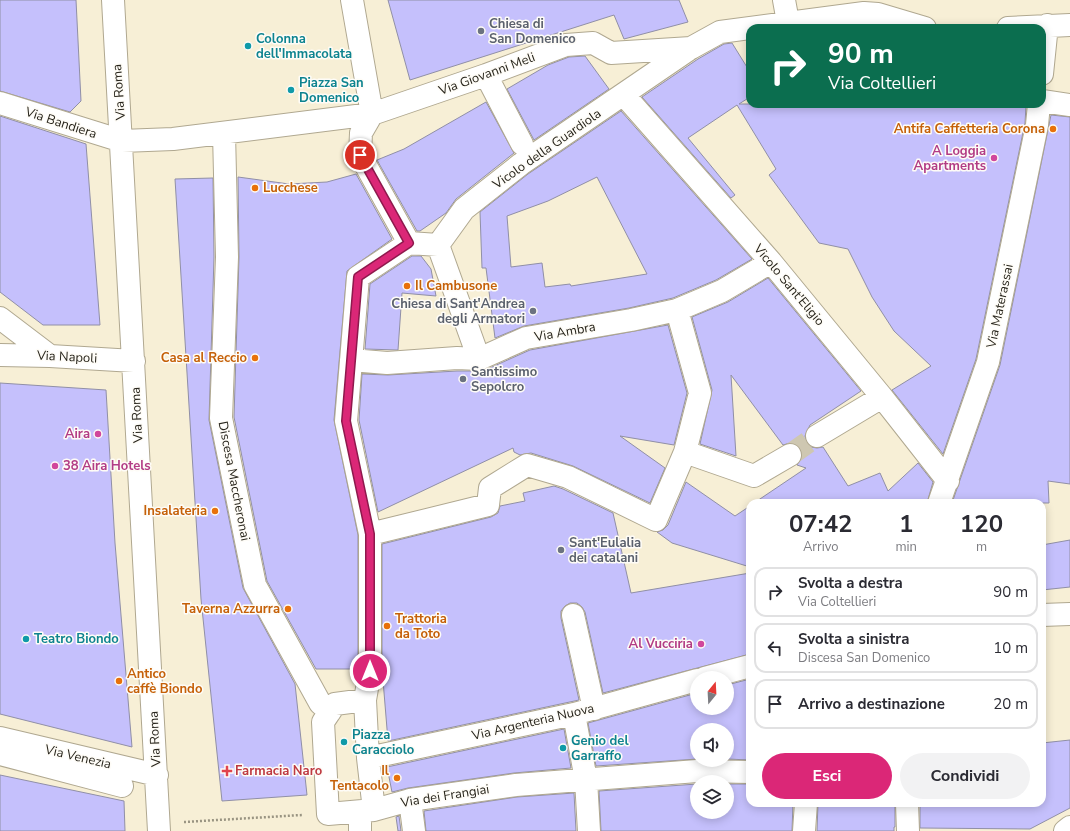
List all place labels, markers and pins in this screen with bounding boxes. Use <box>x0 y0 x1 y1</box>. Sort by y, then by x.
place label: Chiesa di San Domenico <box>489 15 576 48</box>
marker: Chiesa di San Domenico <box>476 26 486 36</box>
place label: Colonna dell'Immacolata <box>256 30 352 63</box>
marker: Colonna dell'Immacolata <box>243 41 253 51</box>
place label: Piazza San Domenico <box>299 74 364 107</box>
marker: Piazza San Domenico <box>286 85 296 95</box>
place label: Antifa Caffetteria Corona <box>894 120 1045 138</box>
marker: Antifa Caffetteria Corona <box>1048 124 1058 134</box>
pin <box>343 138 377 172</box>
place label: A Loggia Apartments <box>914 142 986 175</box>
marker: A Loggia Apartments <box>989 153 999 163</box>
place label: Lucchese <box>263 179 318 197</box>
marker: Lucchese <box>250 183 260 193</box>
place label: Il Cambusone <box>415 277 497 295</box>
marker: Il Cambusone <box>402 281 412 291</box>
place label: Chiesa di Sant'Andrea degli Armatori <box>391 295 525 328</box>
marker: Chiesa di Sant'Andrea degli Armatori <box>528 306 538 316</box>
place label: Casa al Reccio <box>161 349 247 367</box>
marker: Casa al Reccio <box>250 353 260 363</box>
place label: Santissimo Sepolcro <box>471 363 537 396</box>
marker: Santissimo Sepolcro <box>458 374 468 384</box>
place label: Aira <box>65 425 90 443</box>
marker: Aira <box>93 429 103 439</box>
place label: 38 Aira Hotels <box>63 457 151 475</box>
marker: 38 Aira Hotels <box>50 461 60 471</box>
place label: Insalateria <box>144 502 207 520</box>
marker: Insalateria <box>210 506 220 516</box>
place label: Sant'Eulalia dei catalani <box>569 534 641 567</box>
marker: Sant'Eulalia dei catalani <box>556 545 566 555</box>
place label: Taverna Azzurra <box>182 600 280 618</box>
marker: Taverna Azzurra <box>283 604 293 614</box>
place label: Trattoria da Toto <box>395 610 447 643</box>
marker: Trattoria da Toto <box>382 621 392 631</box>
place label: Teatro Biondo <box>34 630 119 648</box>
marker: Teatro Biondo <box>21 634 31 644</box>
place label: Al Vucciria <box>629 635 693 653</box>
marker: Al Vucciria <box>696 639 706 649</box>
place label: Antico caffè Biondo <box>127 665 202 698</box>
marker: Antico caffè Biondo <box>114 676 124 686</box>
place label: Piazza Caracciolo <box>352 726 414 759</box>
place label: Genio del Garraffo <box>571 732 629 765</box>
marker: Piazza Caracciolo <box>339 737 349 747</box>
marker: Genio del Garraffo <box>558 743 568 753</box>
place label: Farmacia Naro <box>235 762 322 780</box>
place label: Il Tentacolo <box>330 762 390 795</box>
marker: Farmacia Naro <box>222 766 232 776</box>
marker: Il Tentacolo <box>392 773 402 783</box>

